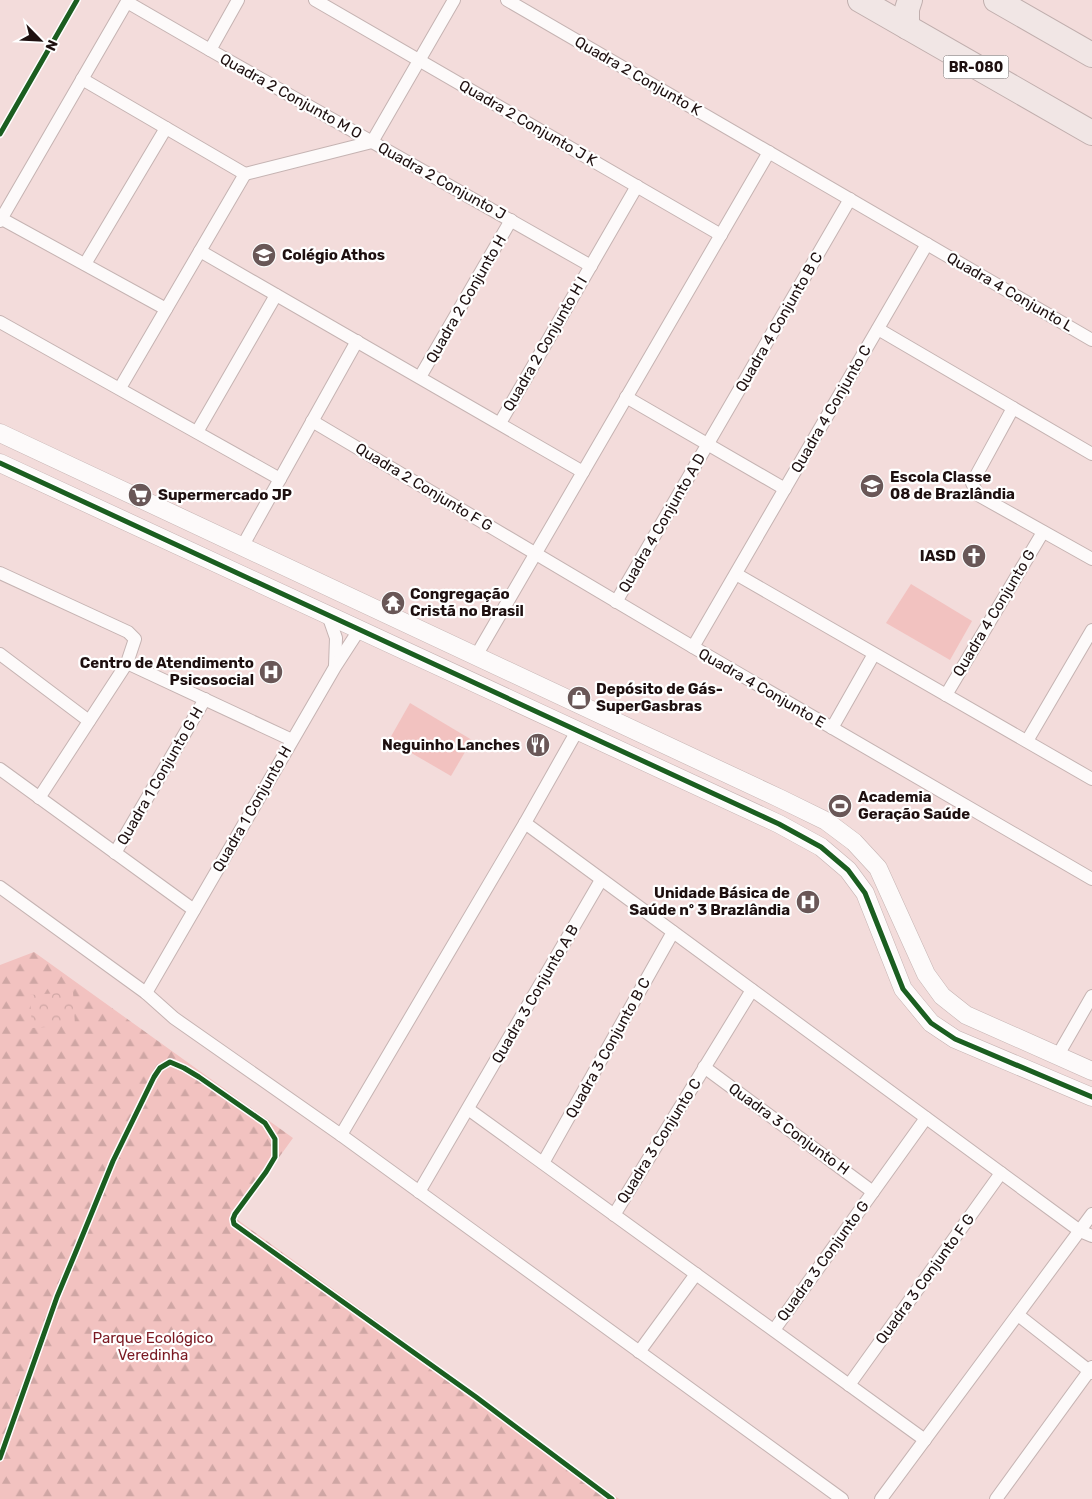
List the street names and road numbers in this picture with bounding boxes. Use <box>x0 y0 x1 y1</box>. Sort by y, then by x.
street label: Quadra 2 Conjunto K <box>572 32 704 120</box>
street label: Quadra 2 Conjunto M O <box>217 49 365 143</box>
road number: BR-080 <box>944 56 1008 78</box>
street label: Quadra 2 Conjunto J K <box>456 76 600 170</box>
street label: Quadra 2 Conjunto J <box>375 138 509 224</box>
street label: Quadra 2 Conjunto H <box>422 232 510 366</box>
street label: Quadra 4 Conjunto L <box>944 248 1077 336</box>
street label: Quadra 4 Conjunto B C <box>732 249 826 395</box>
street label: Quadra 2 Conjunto H I <box>499 273 591 415</box>
street label: Quadra 4 Conjunto C <box>787 342 875 476</box>
street label: Quadra 2 Conjunto F G <box>352 439 496 535</box>
street label: Quadra 4 Conjunto A D <box>615 450 709 596</box>
street label: Quadra 4 Conjunto G <box>949 546 1039 680</box>
street label: Quadra 4 Conjunto E <box>695 644 829 732</box>
street label: Quadra 1 Conjunto G H <box>113 704 207 848</box>
street label: Quadra 1 Conjunto H <box>209 743 295 875</box>
street label: Quadra 3 Conjunto A B <box>488 921 582 1067</box>
street label: Quadra 3 Conjunto B C <box>562 975 654 1121</box>
street label: Quadra 3 Conjunto C <box>613 1075 705 1207</box>
street label: Quadra 3 Conjunto H <box>725 1079 853 1179</box>
street label: Quadra 3 Conjunto G <box>773 1197 873 1325</box>
street label: Quadra 3 Conjunto F G <box>872 1210 978 1348</box>

